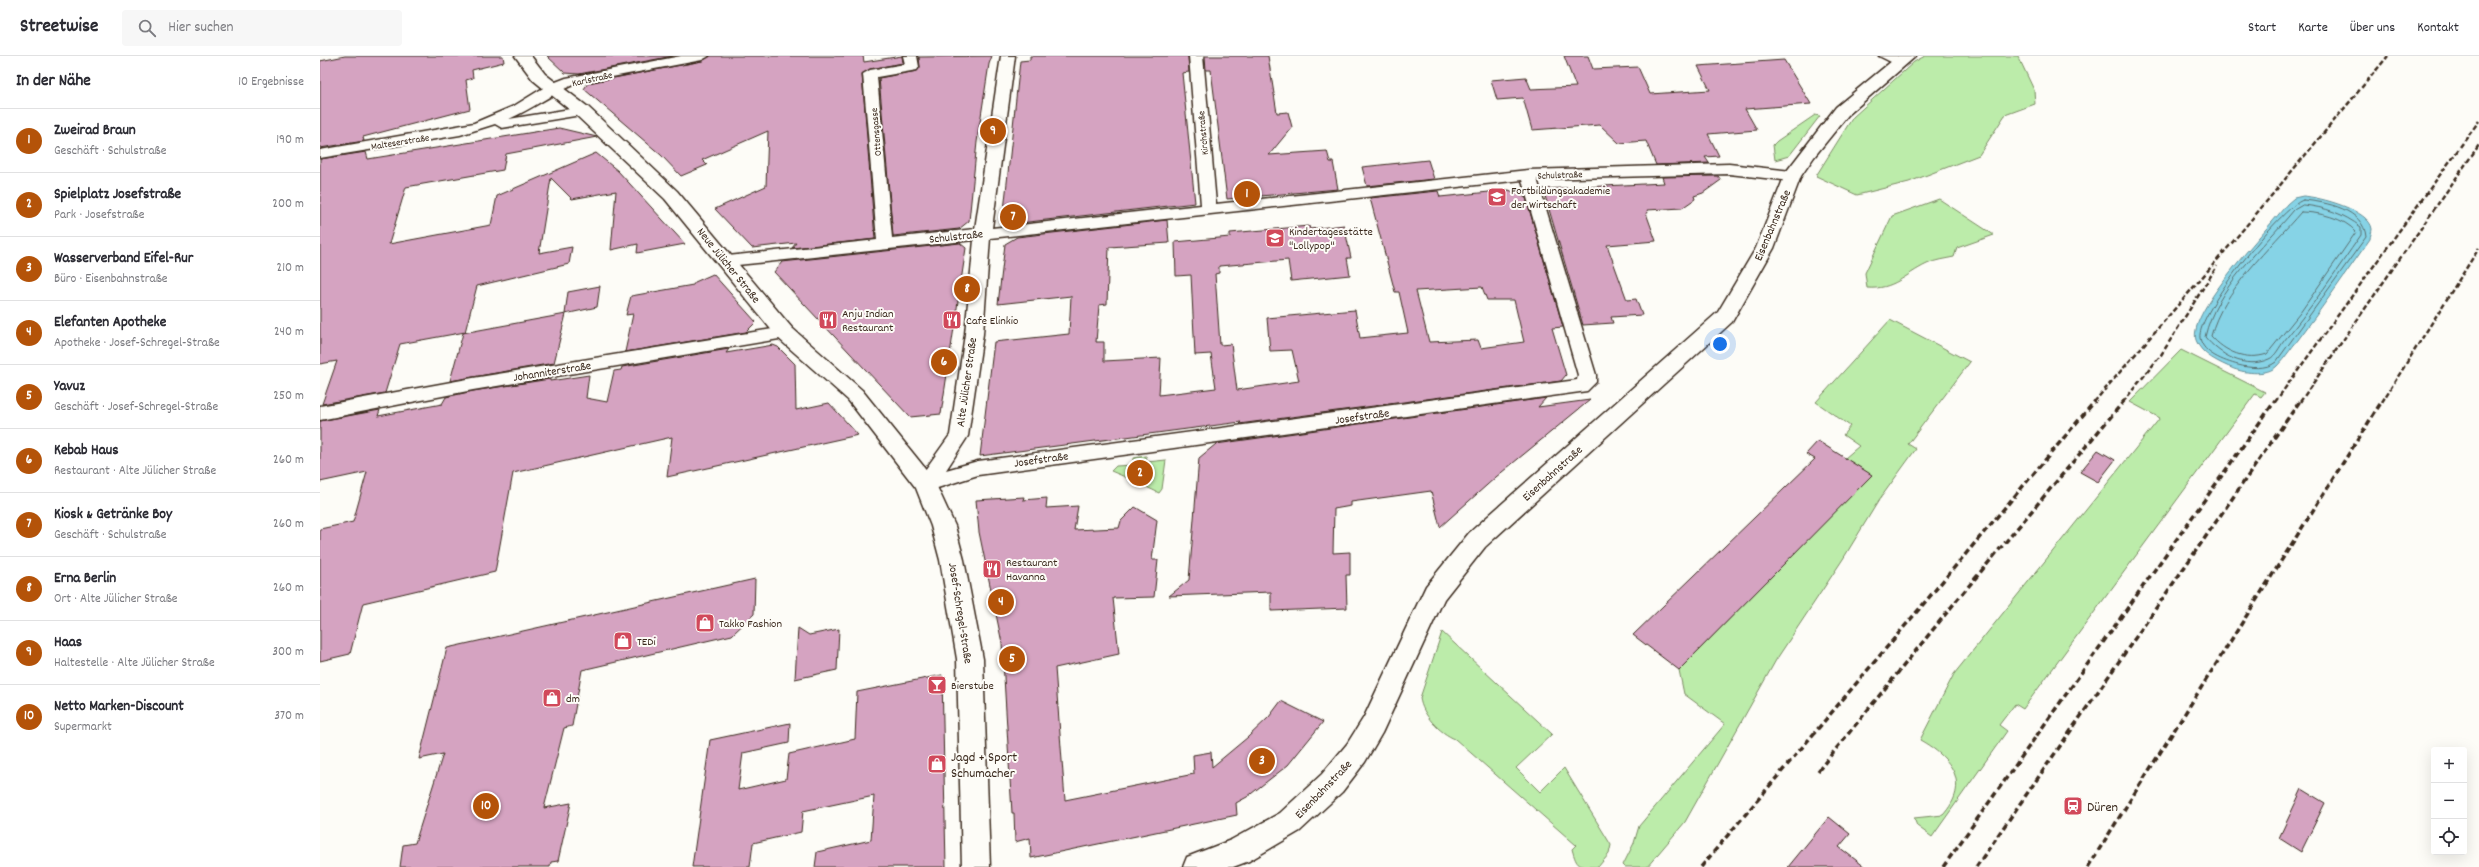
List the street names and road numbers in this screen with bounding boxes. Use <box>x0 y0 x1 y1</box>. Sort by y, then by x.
street label: Karlstraße <box>571 69 614 91</box>
street label: Ottensgasse <box>868 107 886 156</box>
street label: Kirchstraße <box>1195 110 1213 155</box>
street label: Malteserstraße <box>370 131 431 154</box>
street label: Schulstraße <box>1537 168 1583 184</box>
street label: Eisenbahnstraße <box>1751 187 1796 264</box>
street label: Neue Jülicher Straße <box>692 225 764 307</box>
street label: Schulstraße <box>928 226 984 249</box>
street label: Alte Jülicher Straße <box>953 336 982 428</box>
street label: Johanniterstraße <box>512 358 592 387</box>
street label: Josefstraße <box>1334 405 1391 430</box>
street label: Eisenbahnstraße <box>1519 442 1587 506</box>
street label: Josefstraße <box>1013 448 1070 473</box>
street label: Josef-Schregel-Straße <box>943 562 976 665</box>
street label: Eisenbahnstraße <box>1292 757 1357 823</box>

